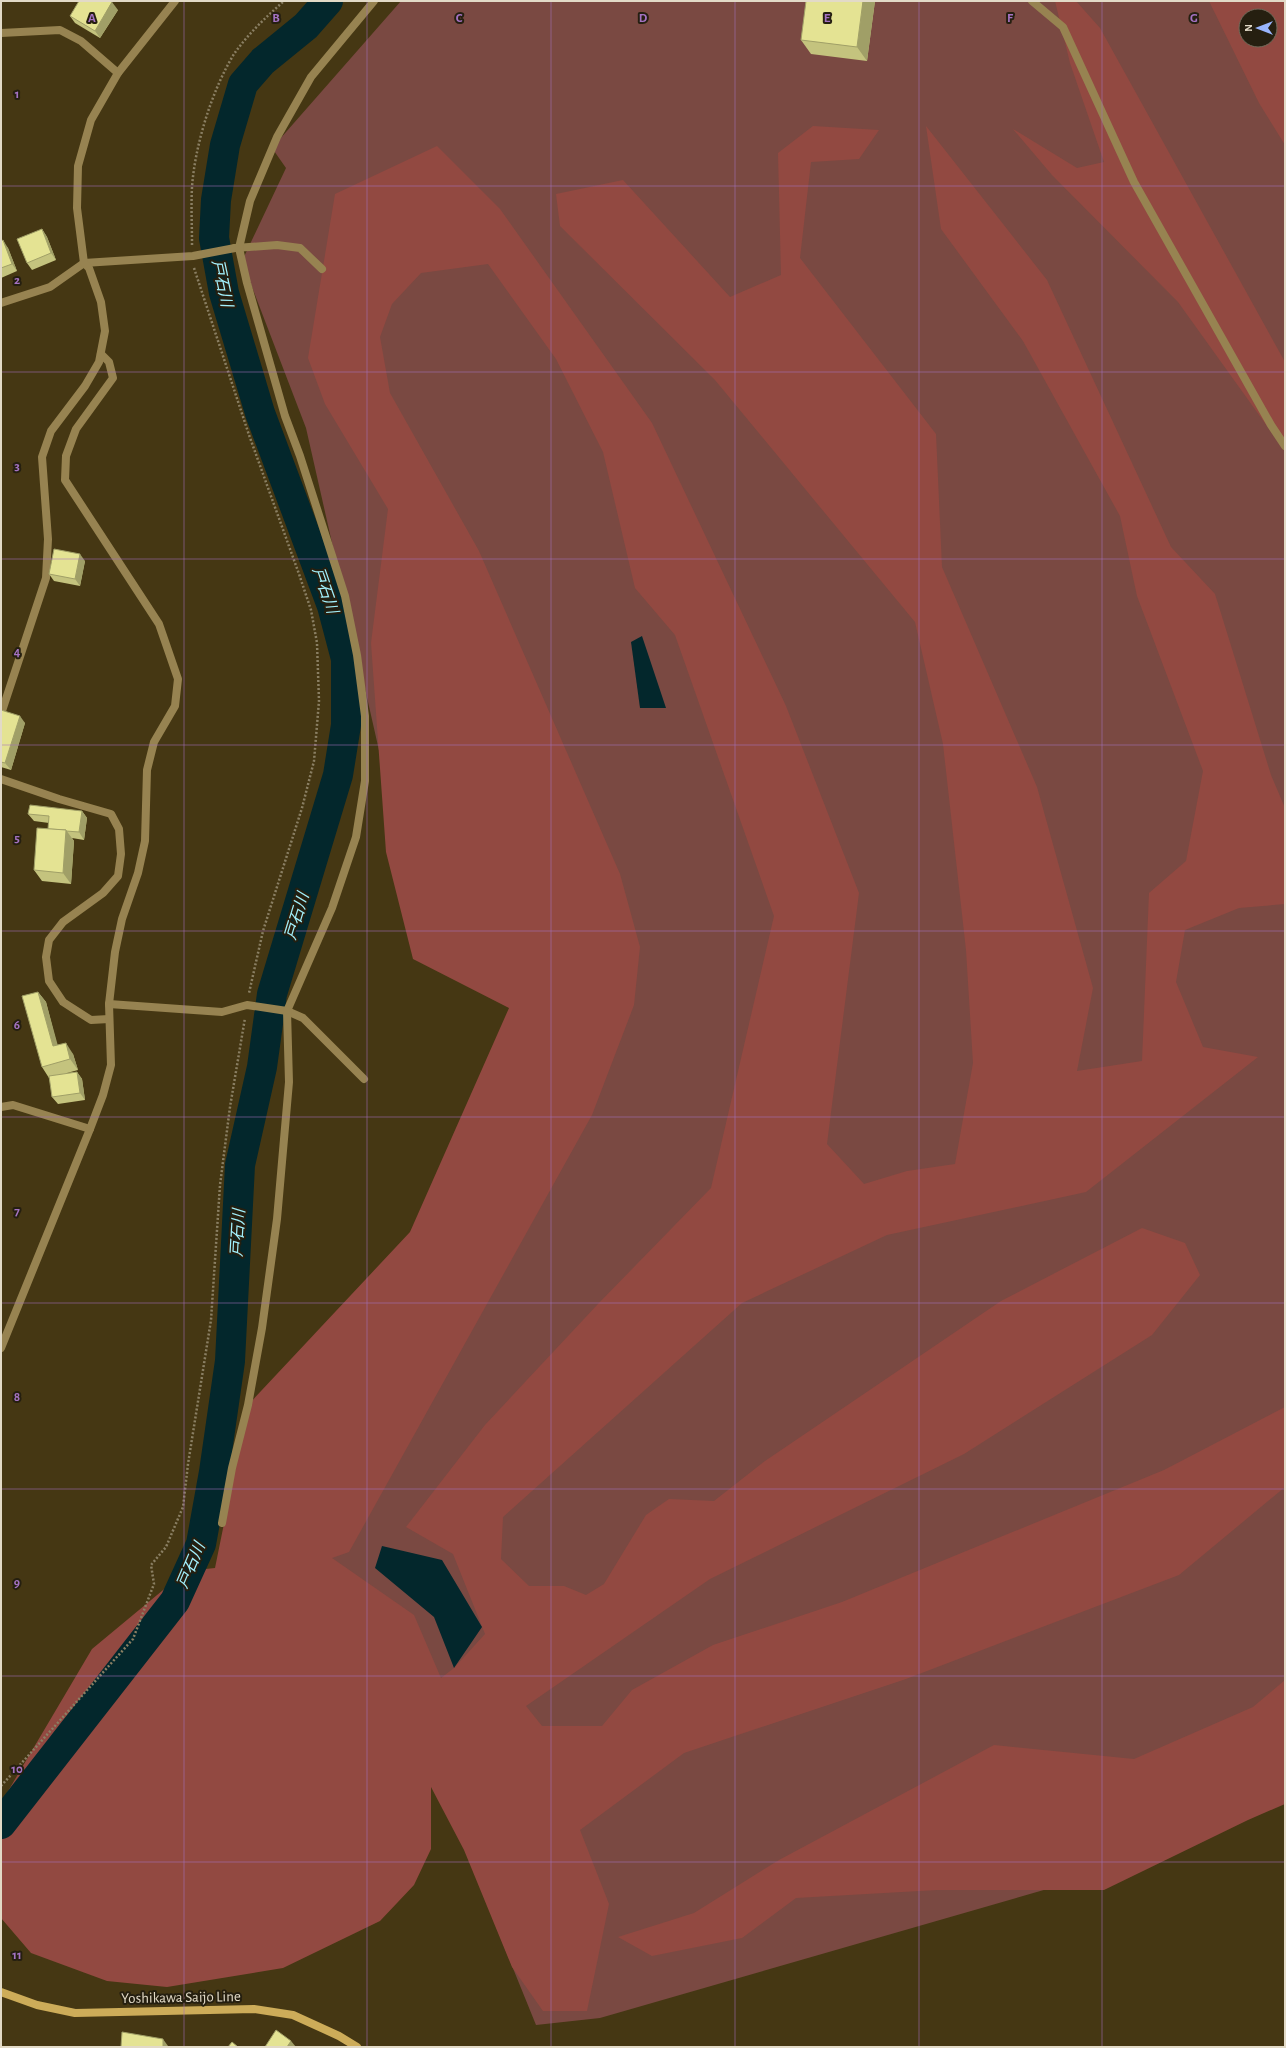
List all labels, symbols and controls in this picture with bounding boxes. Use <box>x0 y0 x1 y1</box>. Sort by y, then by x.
north arrow <box>1238 8 1278 48</box>
text: A <box>88 12 96 25</box>
text: B <box>272 12 280 25</box>
text: C <box>456 12 463 25</box>
text: D <box>639 12 648 25</box>
text: E <box>824 12 831 25</box>
text: F <box>1007 12 1014 25</box>
text: G <box>1190 12 1198 25</box>
text: N <box>1243 24 1254 32</box>
text: 1 <box>15 88 19 101</box>
water label: 戸石川 <box>209 258 235 310</box>
text: 2 <box>14 274 20 287</box>
text: 3 <box>14 460 20 473</box>
water label: 戸石川 <box>310 565 341 618</box>
text: 4 <box>14 646 21 659</box>
text: 5 <box>14 832 20 845</box>
water label: 戸石川 <box>282 889 312 942</box>
text: 6 <box>14 1019 20 1032</box>
text: 7 <box>14 1205 20 1218</box>
water label: 戸石川 <box>229 1207 247 1257</box>
text: 8 <box>14 1391 20 1404</box>
water label: 戸石川 <box>174 1538 208 1591</box>
text: 9 <box>14 1577 20 1590</box>
text: 10 <box>11 1763 23 1776</box>
text: 11 <box>12 1949 22 1962</box>
street label: Yoshikawa Saijo Line <box>121 1989 241 2006</box>

